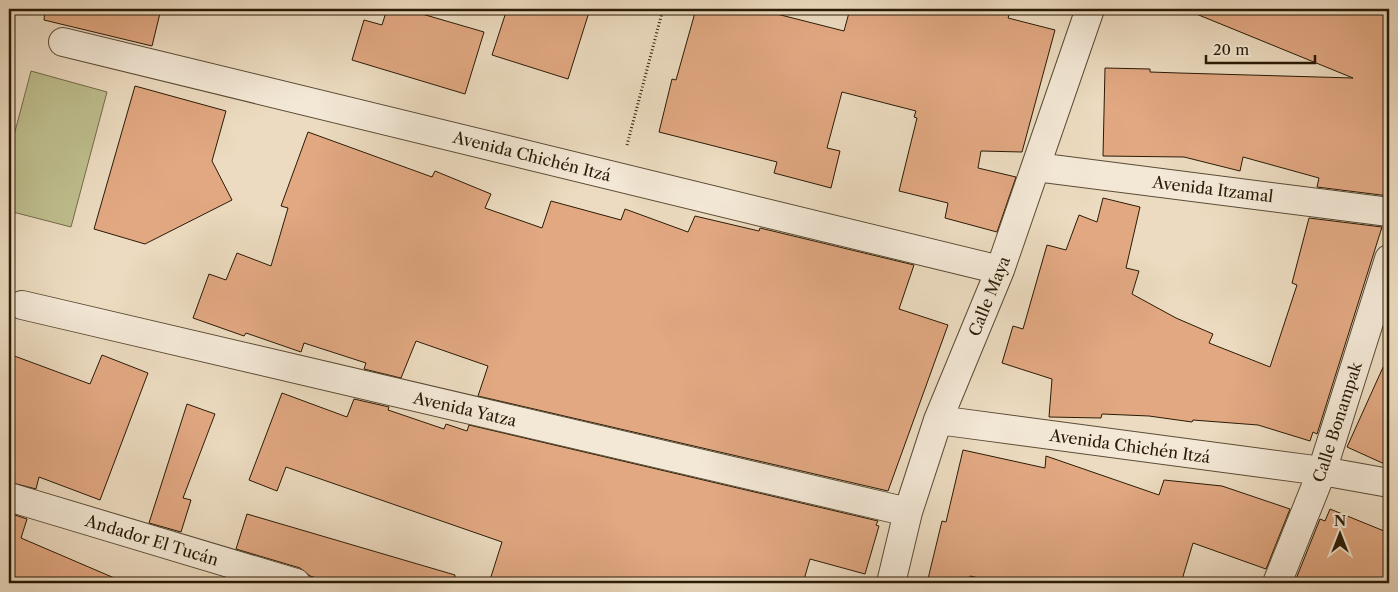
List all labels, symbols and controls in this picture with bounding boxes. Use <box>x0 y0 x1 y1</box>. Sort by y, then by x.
scale bar <box>1206 32 1314 64</box>
text: 20 m <box>1213 40 1249 59</box>
street label: Avenida Chichén Itzá <box>450 126 614 185</box>
street label: Avenida Itzamal <box>1151 172 1275 206</box>
street label: Calle Maya <box>964 253 1014 339</box>
street label: Calle Bonampak <box>1308 359 1366 485</box>
street label: Avenida Yatza <box>411 387 519 431</box>
street label: Avenida Chichén Itzá <box>1047 425 1212 467</box>
street label: Andador El Tucán <box>82 510 221 570</box>
north arrow <box>1316 510 1366 560</box>
text: N <box>1334 512 1346 530</box>

